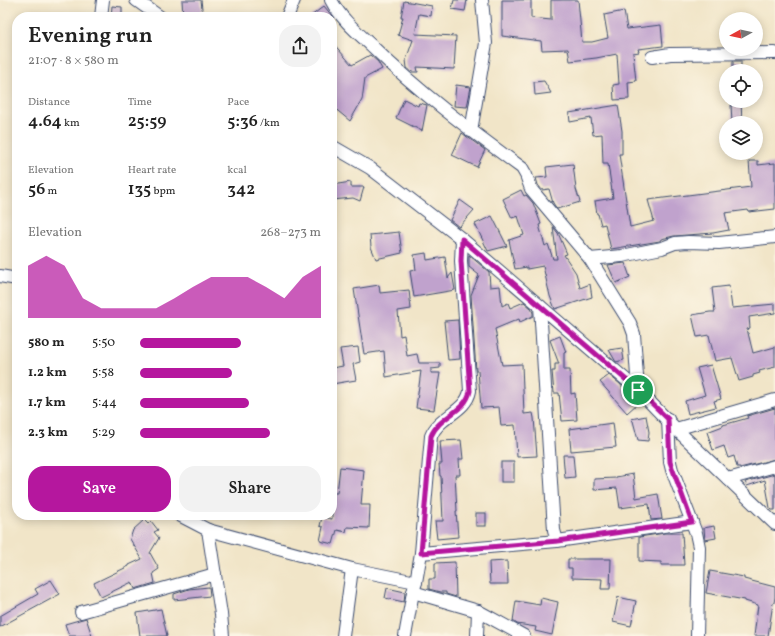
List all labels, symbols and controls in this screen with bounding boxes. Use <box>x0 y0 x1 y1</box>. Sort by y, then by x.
north arrow <box>719 12 763 56</box>
map controls <box>719 12 763 160</box>
text: Evening run <box>28 21 153 52</box>
button: share <box>279 25 321 67</box>
text: 21:07 · 8 × 580 m <box>28 52 119 70</box>
button: locate <box>719 64 763 108</box>
text: Distance <box>28 95 70 110</box>
text: Time <box>128 95 152 110</box>
text: Pace <box>227 95 249 110</box>
text: 4.64 <box>28 110 62 133</box>
text: 25:59 <box>128 110 166 133</box>
text: 5:36 <box>227 110 258 133</box>
text: km <box>62 116 80 131</box>
text: /km <box>258 116 280 131</box>
button: layers <box>719 116 763 160</box>
text: Elevation <box>28 163 74 178</box>
text: Heart rate <box>128 163 176 178</box>
text: kcal <box>227 163 247 178</box>
text: 56 <box>28 178 45 201</box>
text: 135 <box>128 178 151 201</box>
text: 342 <box>227 178 255 201</box>
text: m <box>45 184 57 199</box>
text: bpm <box>151 184 176 199</box>
text: Elevation <box>28 224 82 242</box>
text: 268–273 m <box>260 224 321 242</box>
text: 580 m <box>28 334 65 352</box>
text: 5:50 <box>92 334 115 352</box>
text: 1.2 km <box>28 364 67 382</box>
text: 5:58 <box>92 364 114 382</box>
pin <box>621 373 655 407</box>
icon: arrive <box>627 379 649 401</box>
text: 1.7 km <box>28 394 66 412</box>
text: 5:44 <box>92 394 117 412</box>
text: 2.3 km <box>28 424 68 442</box>
text: 5:29 <box>92 424 115 442</box>
button: Save <box>28 466 171 512</box>
button: Share <box>179 466 321 512</box>

